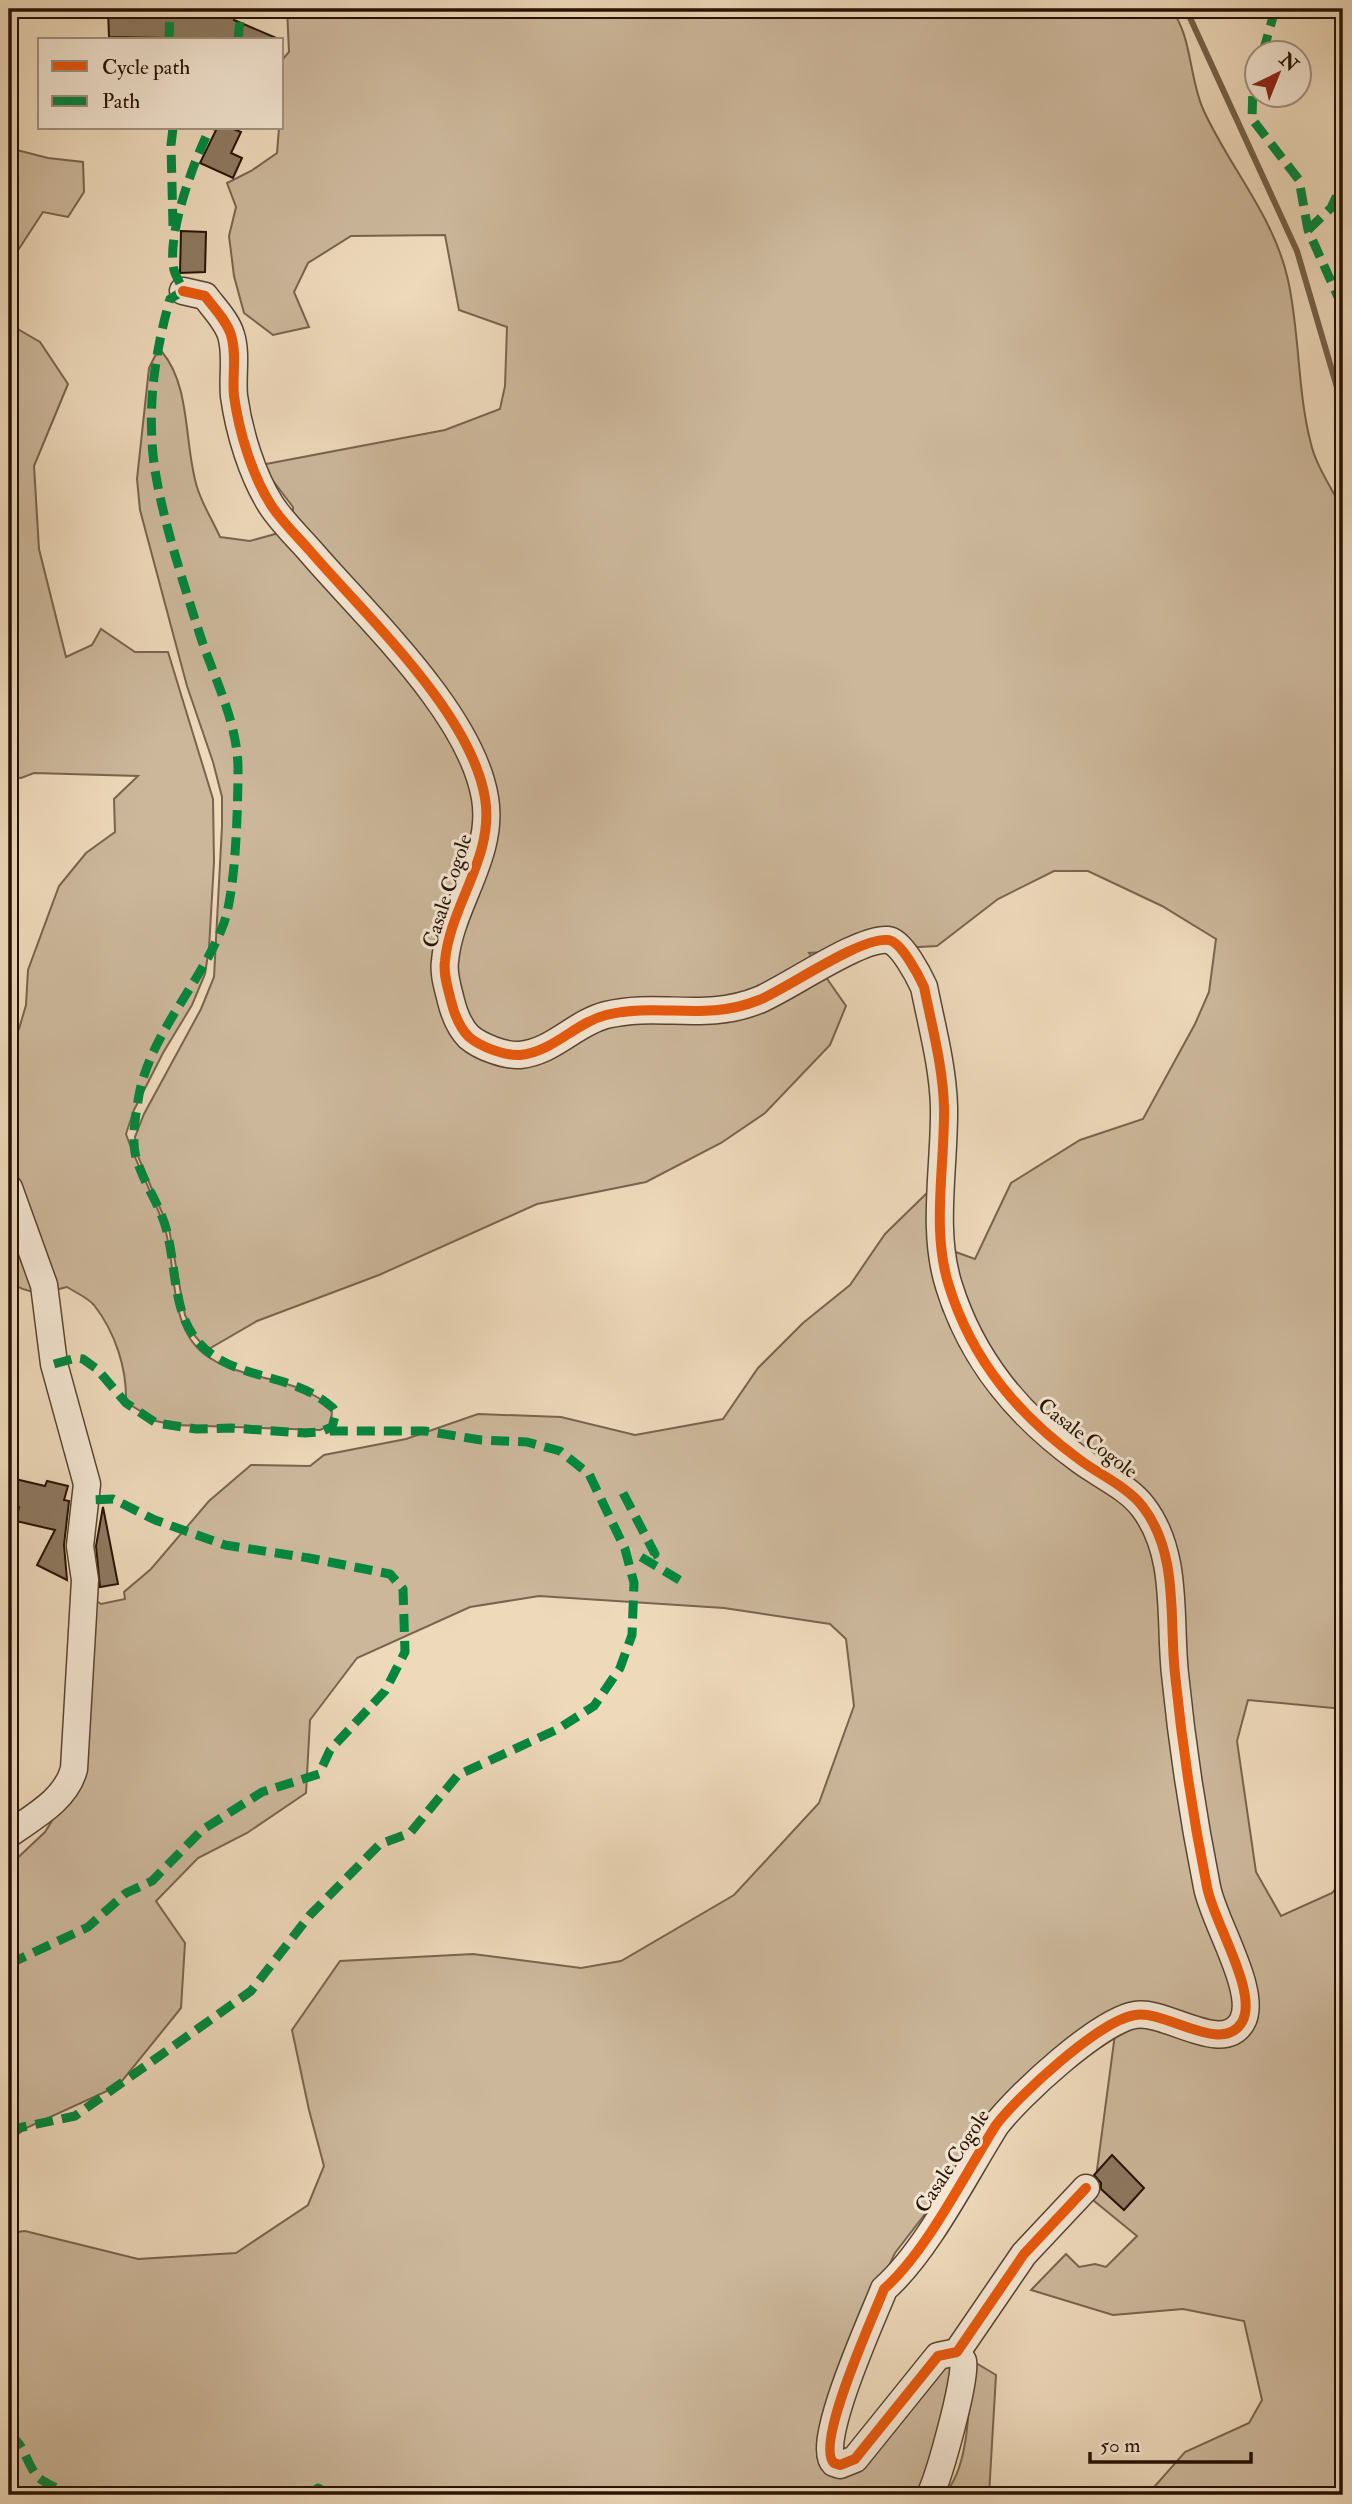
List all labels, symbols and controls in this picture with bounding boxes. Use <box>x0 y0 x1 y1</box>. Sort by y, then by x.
legend <box>38 38 284 130</box>
north arrow <box>1244 38 1314 108</box>
text: N <box>1274 47 1304 78</box>
text: Cycle path <box>102 54 190 81</box>
text: Path <box>102 88 140 115</box>
street label: Casale Cogole <box>416 831 479 952</box>
street label: Casale Cogole <box>1032 1392 1143 1485</box>
street label: Casale Cogole <box>909 2104 996 2218</box>
scale bar <box>1090 2420 1250 2464</box>
text: 50 m <box>1100 2432 1141 2459</box>

